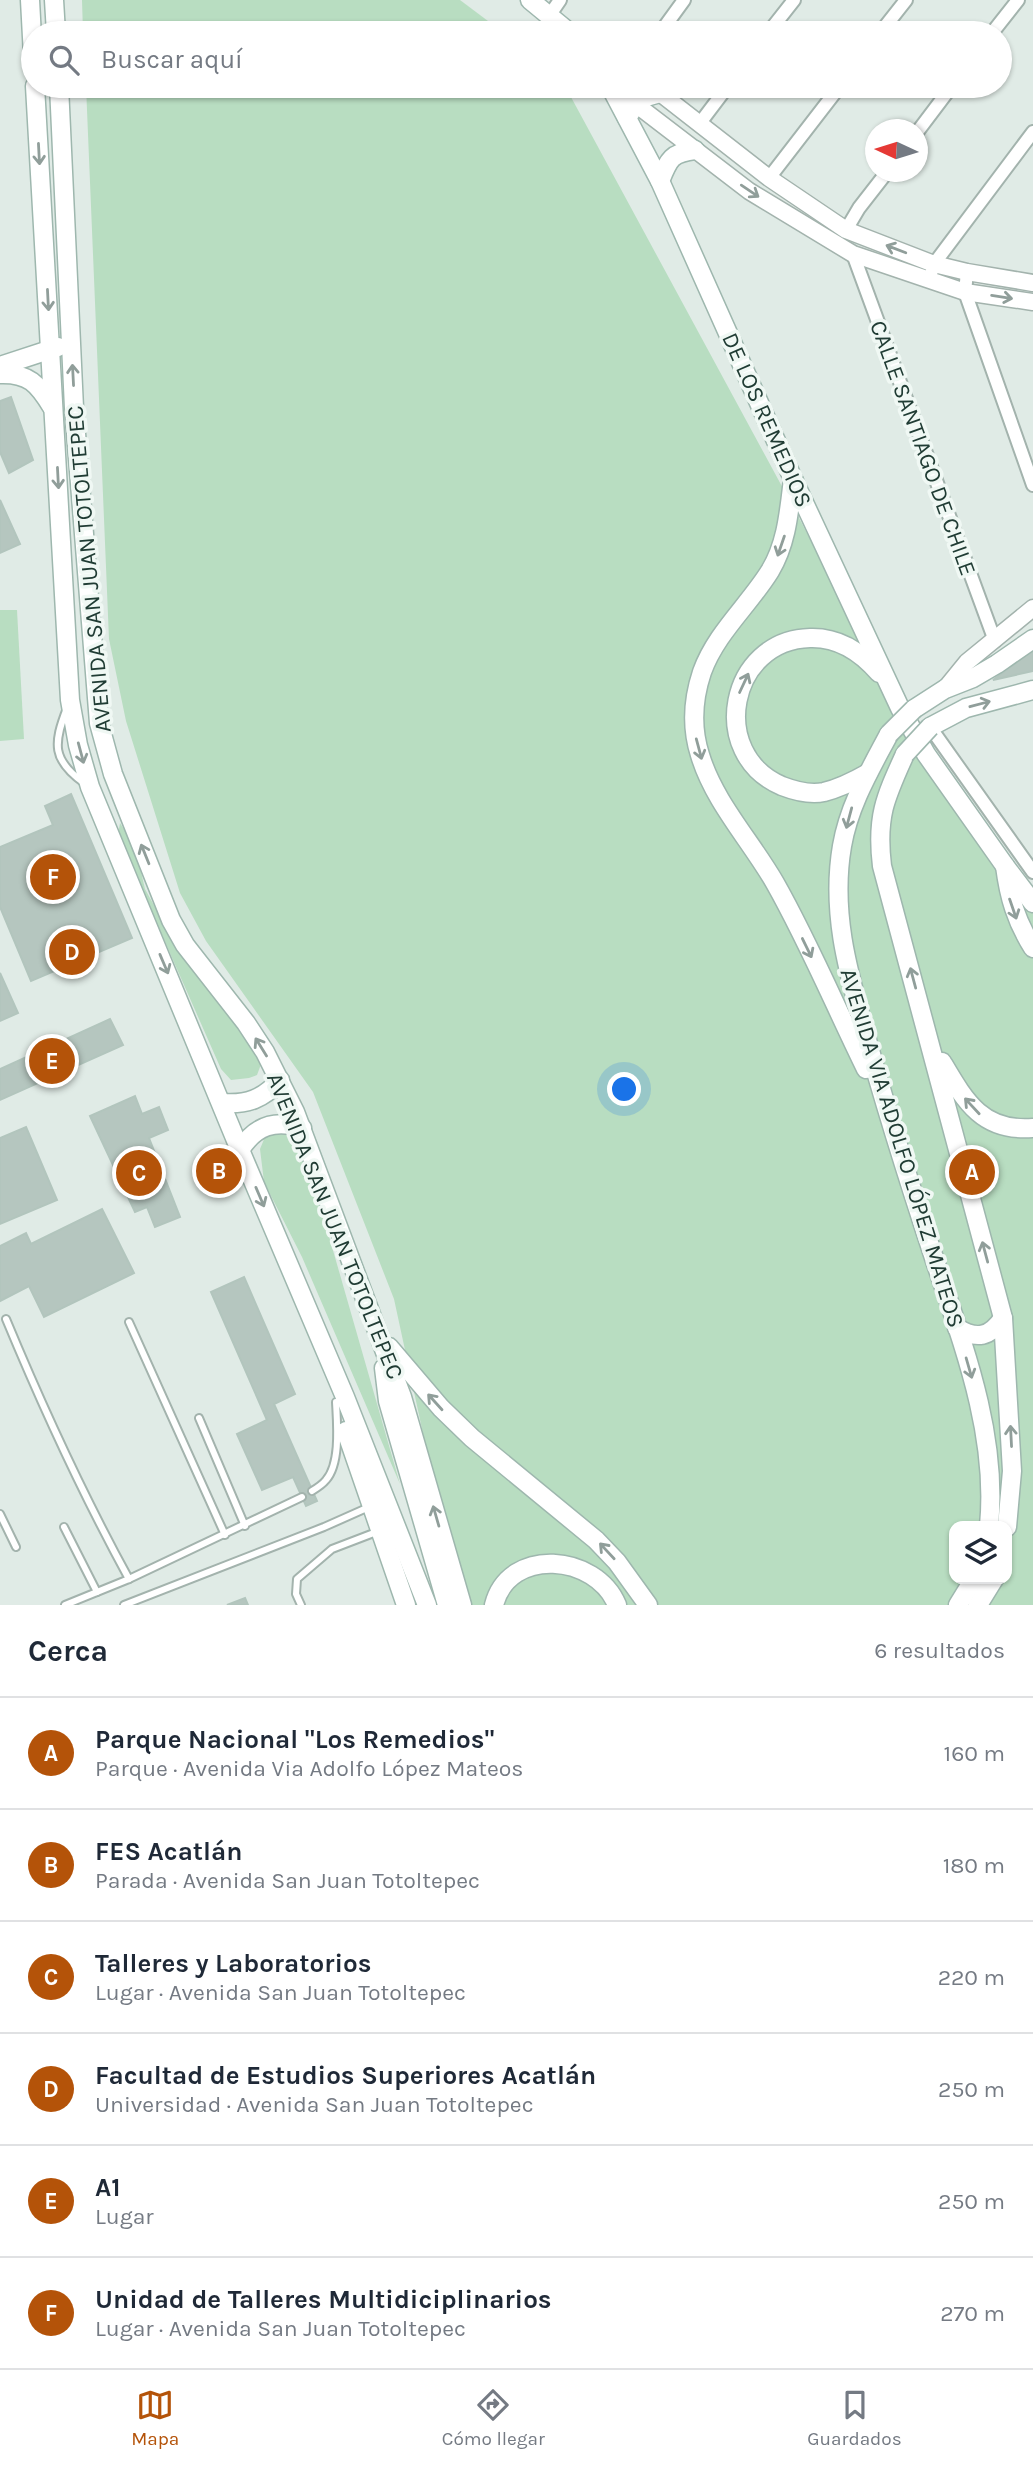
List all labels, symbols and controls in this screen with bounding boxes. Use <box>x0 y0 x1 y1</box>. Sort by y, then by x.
search box <box>21 21 1012 98</box>
icon: search <box>45 41 83 79</box>
text: Buscar aquí <box>101 44 243 75</box>
north arrow <box>865 119 928 182</box>
one-way arrow <box>33 142 46 165</box>
one-way arrow <box>739 184 759 198</box>
one-way arrow <box>885 242 907 255</box>
one-way arrow <box>41 288 54 311</box>
one-way arrow <box>990 291 1012 304</box>
street label: CALLE SANTIAGO DE CHILE <box>864 317 982 579</box>
street label: DE LOS REMEDIOS <box>716 328 818 512</box>
one-way arrow <box>66 364 79 387</box>
street label: AVENIDA SAN JUAN TOTOLTEPEC <box>61 404 117 734</box>
one-way arrow <box>52 466 65 488</box>
one-way arrow <box>774 535 787 557</box>
one-way arrow <box>737 673 751 694</box>
one-way arrow <box>968 697 990 710</box>
one-way arrow <box>693 737 706 759</box>
one-way arrow <box>75 741 88 763</box>
one-way arrow <box>842 807 855 829</box>
one-way arrow <box>137 843 150 865</box>
pin: F <box>30 851 76 903</box>
one-way arrow <box>1008 897 1020 919</box>
pin: D <box>49 926 95 978</box>
one-way arrow <box>801 937 814 958</box>
one-way arrow <box>158 953 171 974</box>
street label: AVENIDA VIA ADOLFO LÓPEZ MATEOS <box>834 965 970 1331</box>
one-way arrow <box>906 967 919 989</box>
pin: E <box>29 1035 75 1087</box>
one-way arrow <box>254 1038 269 1057</box>
street label: AVENIDA SAN JUAN TOTOLTEPEC <box>261 1069 409 1383</box>
your location <box>607 1072 641 1106</box>
one-way arrow <box>964 1098 981 1115</box>
pin: B <box>196 1145 242 1197</box>
pin: A <box>949 1146 995 1198</box>
pin: C <box>116 1147 162 1199</box>
one-way arrow <box>254 1186 267 1207</box>
one-way arrow <box>978 1241 991 1263</box>
one-way arrow <box>963 1356 976 1379</box>
one-way arrow <box>427 1394 444 1411</box>
one-way arrow <box>1004 1425 1017 1448</box>
one-way arrow <box>429 1505 442 1527</box>
map controls <box>949 1521 1012 1584</box>
button: layers <box>949 1521 1012 1584</box>
one-way arrow <box>598 1543 615 1560</box>
text: Cerca <box>28 1633 108 1669</box>
text: 6 resultados <box>874 1637 1005 1664</box>
text: Parque Nacional "Los Remedios" <box>95 1724 494 1755</box>
text: A <box>44 1740 58 1767</box>
text: 160 m <box>944 1740 1005 1767</box>
text: Parque · Avenida Via Adolfo López Mateos <box>95 1755 523 1782</box>
text: FES Acatlán <box>95 1836 242 1867</box>
text: B <box>44 1852 58 1879</box>
text: 180 m <box>943 1852 1005 1879</box>
text: Parada · Avenida San Juan Totoltepec <box>95 1867 480 1894</box>
text: Talleres y Laboratorios <box>95 1948 371 1979</box>
text: C <box>44 1964 58 1991</box>
text: 220 m <box>938 1964 1005 1991</box>
text: Lugar · Avenida San Juan Totoltepec <box>95 1979 466 2006</box>
text: Facultad de Estudios Superiores Acatlán <box>95 2060 596 2091</box>
text: D <box>43 2076 59 2103</box>
text: 250 m <box>938 2076 1005 2103</box>
text: Universidad · Avenida San Juan Totoltepec <box>95 2091 534 2118</box>
text: A1 <box>95 2172 121 2203</box>
text: E <box>44 2188 58 2215</box>
text: 250 m <box>938 2188 1005 2215</box>
text: Lugar <box>95 2203 154 2230</box>
text: Unidad de Talleres Multidiciplinarios <box>95 2284 552 2315</box>
text: F <box>45 2300 57 2327</box>
text: 270 m <box>940 2300 1005 2327</box>
text: Lugar · Avenida San Juan Totoltepec <box>95 2315 466 2342</box>
tab: Mapa <box>131 2386 179 2450</box>
tab: Cómo llegar <box>442 2386 545 2450</box>
tab: Guardados <box>807 2386 902 2450</box>

